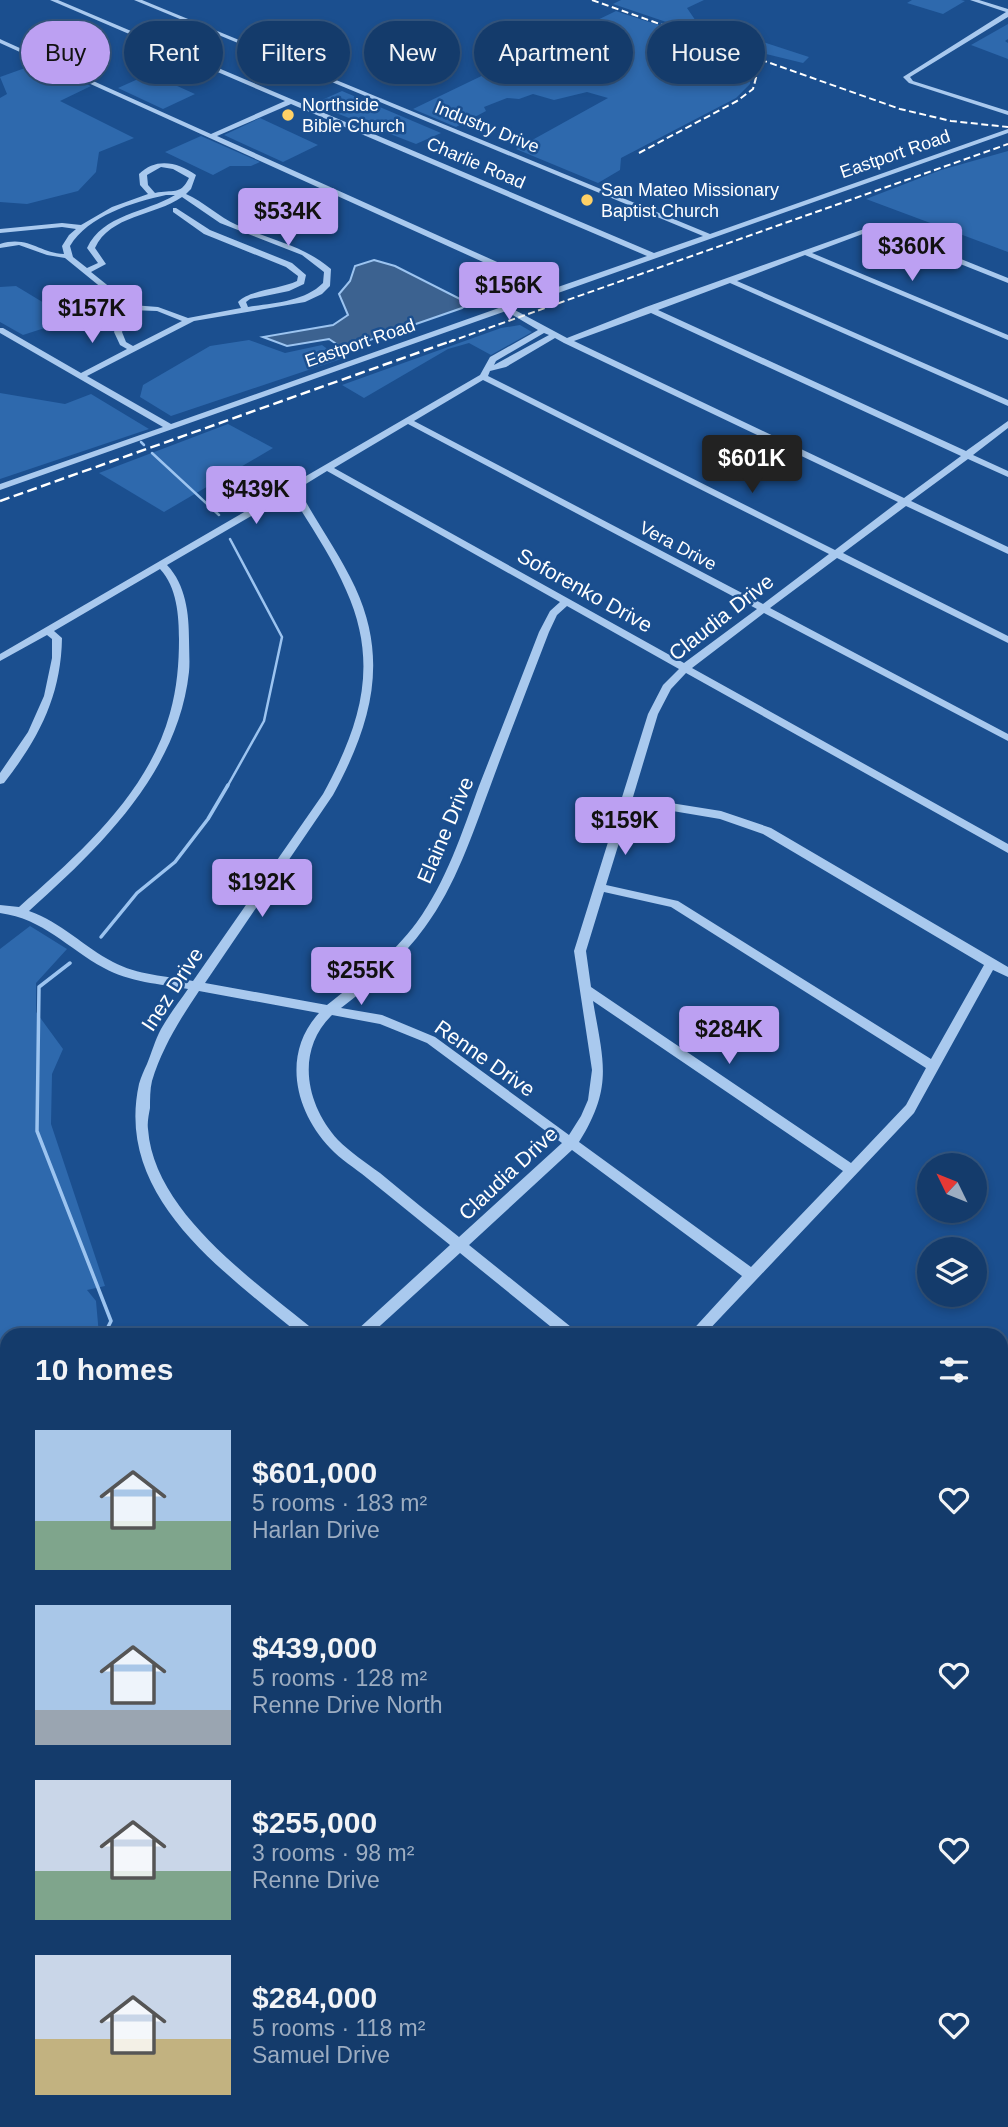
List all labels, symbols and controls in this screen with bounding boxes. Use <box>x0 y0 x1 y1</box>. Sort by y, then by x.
chip: Buy <box>21 21 110 84</box>
chip: Rent <box>124 21 223 84</box>
chip: Filters <box>237 21 350 84</box>
chip: New <box>364 21 460 84</box>
chip: Apartment <box>474 21 633 84</box>
chip: House <box>647 21 765 84</box>
place label: Northside Bible Church <box>302 95 405 136</box>
street label: Industry Drive <box>432 97 542 157</box>
marker: Northside Bible Church <box>280 107 296 123</box>
street label: Eastport Road <box>837 126 953 182</box>
street label: Charlie Road <box>424 133 528 193</box>
place label: San Mateo Missionary Baptist Church <box>601 180 779 221</box>
pin: $534K <box>239 188 337 248</box>
marker: San Mateo Missionary Baptist Church <box>579 192 595 208</box>
text: $534K <box>254 198 322 224</box>
pin: $360K <box>863 224 961 283</box>
text: $360K <box>878 233 946 259</box>
pin: $156K <box>460 262 558 322</box>
text: $156K <box>475 272 543 298</box>
pin: $157K <box>43 286 141 345</box>
text: $157K <box>58 295 126 321</box>
street label: Eastport Road <box>302 315 418 371</box>
pin: $601K <box>703 435 801 495</box>
text: $601K <box>718 445 786 471</box>
pin: $439K <box>207 466 305 526</box>
text: $439K <box>222 476 290 502</box>
street label: Vera Drive <box>636 517 720 575</box>
street label: Soforenko Drive <box>514 543 656 637</box>
street label: Claudia Drive <box>664 569 778 665</box>
street label: Elaine Drive <box>412 773 478 887</box>
pin: $159K <box>576 798 674 857</box>
text: $159K <box>591 807 659 833</box>
pin: $192K <box>213 860 311 919</box>
text: $192K <box>228 869 296 895</box>
street label: Inez Drive <box>137 943 207 1035</box>
pin: $255K <box>312 948 410 1007</box>
text: $255K <box>327 957 395 983</box>
pin: $284K <box>680 1006 778 1066</box>
street label: Renne Drive <box>431 1015 539 1101</box>
text: $284K <box>695 1016 763 1042</box>
street label: Claudia Drive <box>454 1122 562 1224</box>
north arrow <box>917 1153 987 1223</box>
map controls <box>917 1153 987 1307</box>
button: layers <box>917 1237 987 1307</box>
icon: filters <box>935 1351 973 1389</box>
text: 10 homes <box>35 1353 173 1386</box>
text: $601,000 <box>252 1456 377 1489</box>
icon: home <box>91 1458 175 1542</box>
icon: heart <box>935 1481 973 1519</box>
text: 5 rooms · 183 m² <box>252 1490 427 1516</box>
text: Harlan Drive <box>252 1517 380 1543</box>
text: $439,000 <box>252 1631 377 1664</box>
icon: home <box>91 1633 175 1717</box>
icon: heart <box>935 1656 973 1694</box>
text: 5 rooms · 128 m² <box>252 1665 427 1691</box>
text: Renne Drive North <box>252 1692 442 1718</box>
text: $255,000 <box>252 1806 377 1839</box>
icon: home <box>91 1808 175 1892</box>
icon: heart <box>935 1831 973 1869</box>
text: 3 rooms · 98 m² <box>252 1840 414 1866</box>
text: Renne Drive <box>252 1867 380 1893</box>
text: $284,000 <box>252 1981 377 2014</box>
icon: home <box>91 1983 175 2067</box>
icon: heart <box>935 2006 973 2044</box>
text: 5 rooms · 118 m² <box>252 2015 425 2041</box>
text: Samuel Drive <box>252 2042 390 2068</box>

